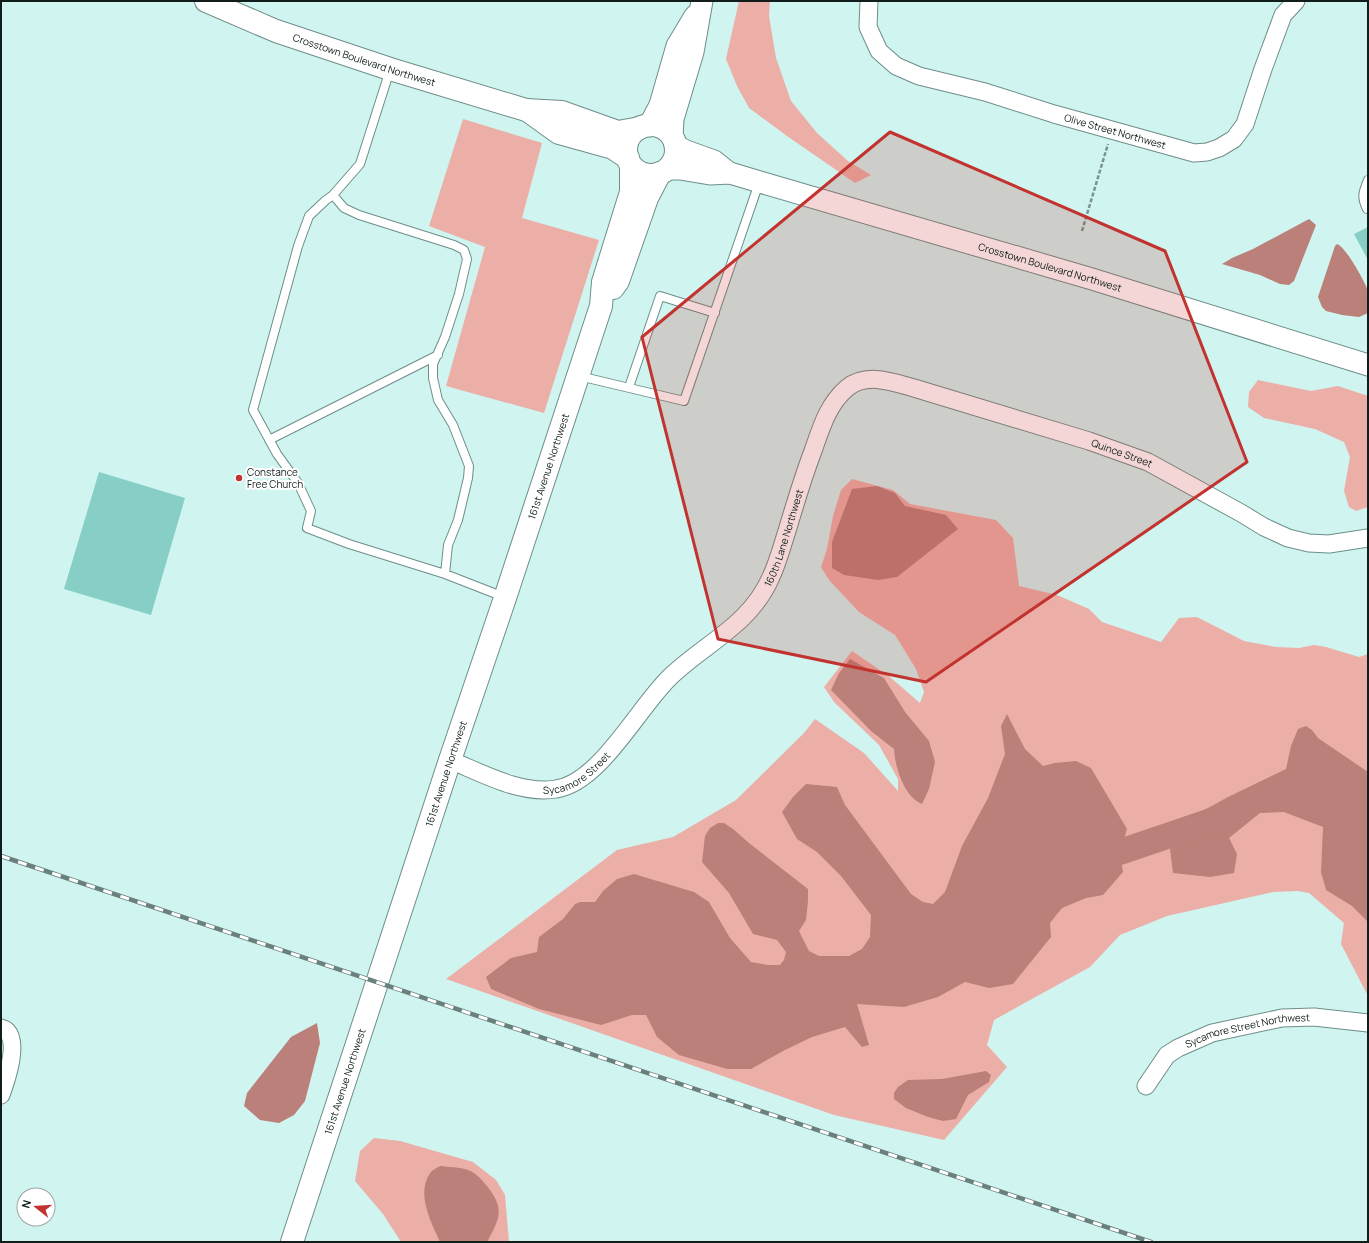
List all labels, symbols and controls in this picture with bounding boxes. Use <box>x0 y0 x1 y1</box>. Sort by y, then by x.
street label: Crosstown Boulevard Northwest <box>291 30 437 89</box>
street label: Olive Street Northwest <box>1063 110 1168 152</box>
street label: Crosstown Boulevard Northwest <box>977 239 1124 295</box>
street label: 161st Avenue Northwest <box>524 412 572 521</box>
street label: Quince Street <box>1089 435 1155 470</box>
place label: Constance Free Church <box>247 465 303 491</box>
marker: Constance Free Church <box>234 473 244 483</box>
street label: 160th Lane Northwest <box>761 487 806 589</box>
street label: 161st Avenue Northwest <box>422 719 470 828</box>
street label: Sycamore Street <box>543 749 613 797</box>
street label: Sycamore Street Northwest <box>1183 1010 1310 1051</box>
street label: 161st Avenue Northwest <box>321 1027 368 1136</box>
north arrow <box>16 1187 56 1227</box>
text: N <box>18 1198 34 1210</box>

